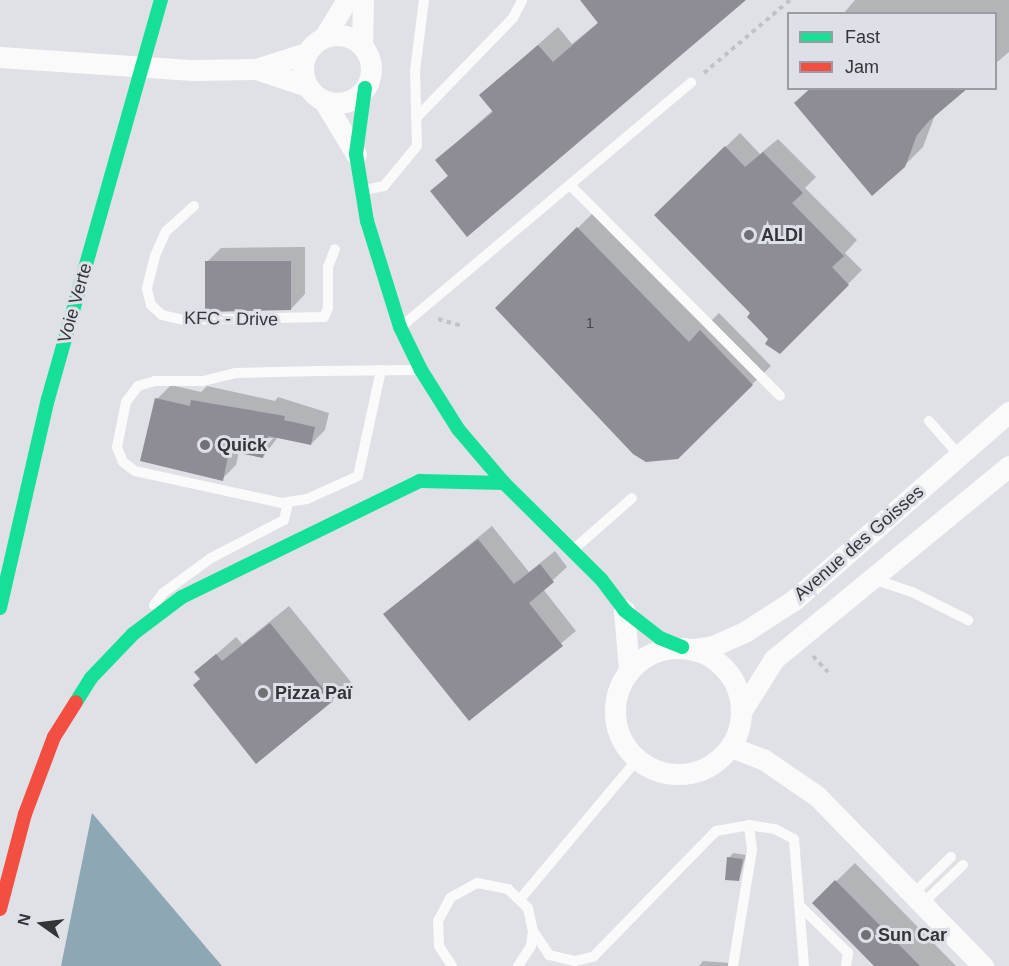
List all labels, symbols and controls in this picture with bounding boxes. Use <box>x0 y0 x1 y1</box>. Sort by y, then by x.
legend <box>787 12 997 90</box>
text: Fast <box>845 27 880 47</box>
text: Jam <box>845 57 879 77</box>
place label: ALDI <box>761 224 803 246</box>
marker: ALDI <box>742 228 756 242</box>
street label: Voie Verte <box>53 261 97 345</box>
street label: KFC - Drive <box>184 307 278 331</box>
house number: 1 <box>586 314 594 332</box>
place label: Quick <box>217 434 267 456</box>
marker: Quick <box>198 438 212 452</box>
street label: Avenue des Goisses <box>790 481 928 605</box>
place label: Pizza Paï <box>275 682 352 704</box>
marker: Pizza Paï <box>256 686 270 700</box>
north arrow <box>12 894 72 954</box>
text: N <box>14 912 34 927</box>
place label: Sun Car <box>878 924 947 946</box>
marker: Sun Car <box>859 928 873 942</box>

